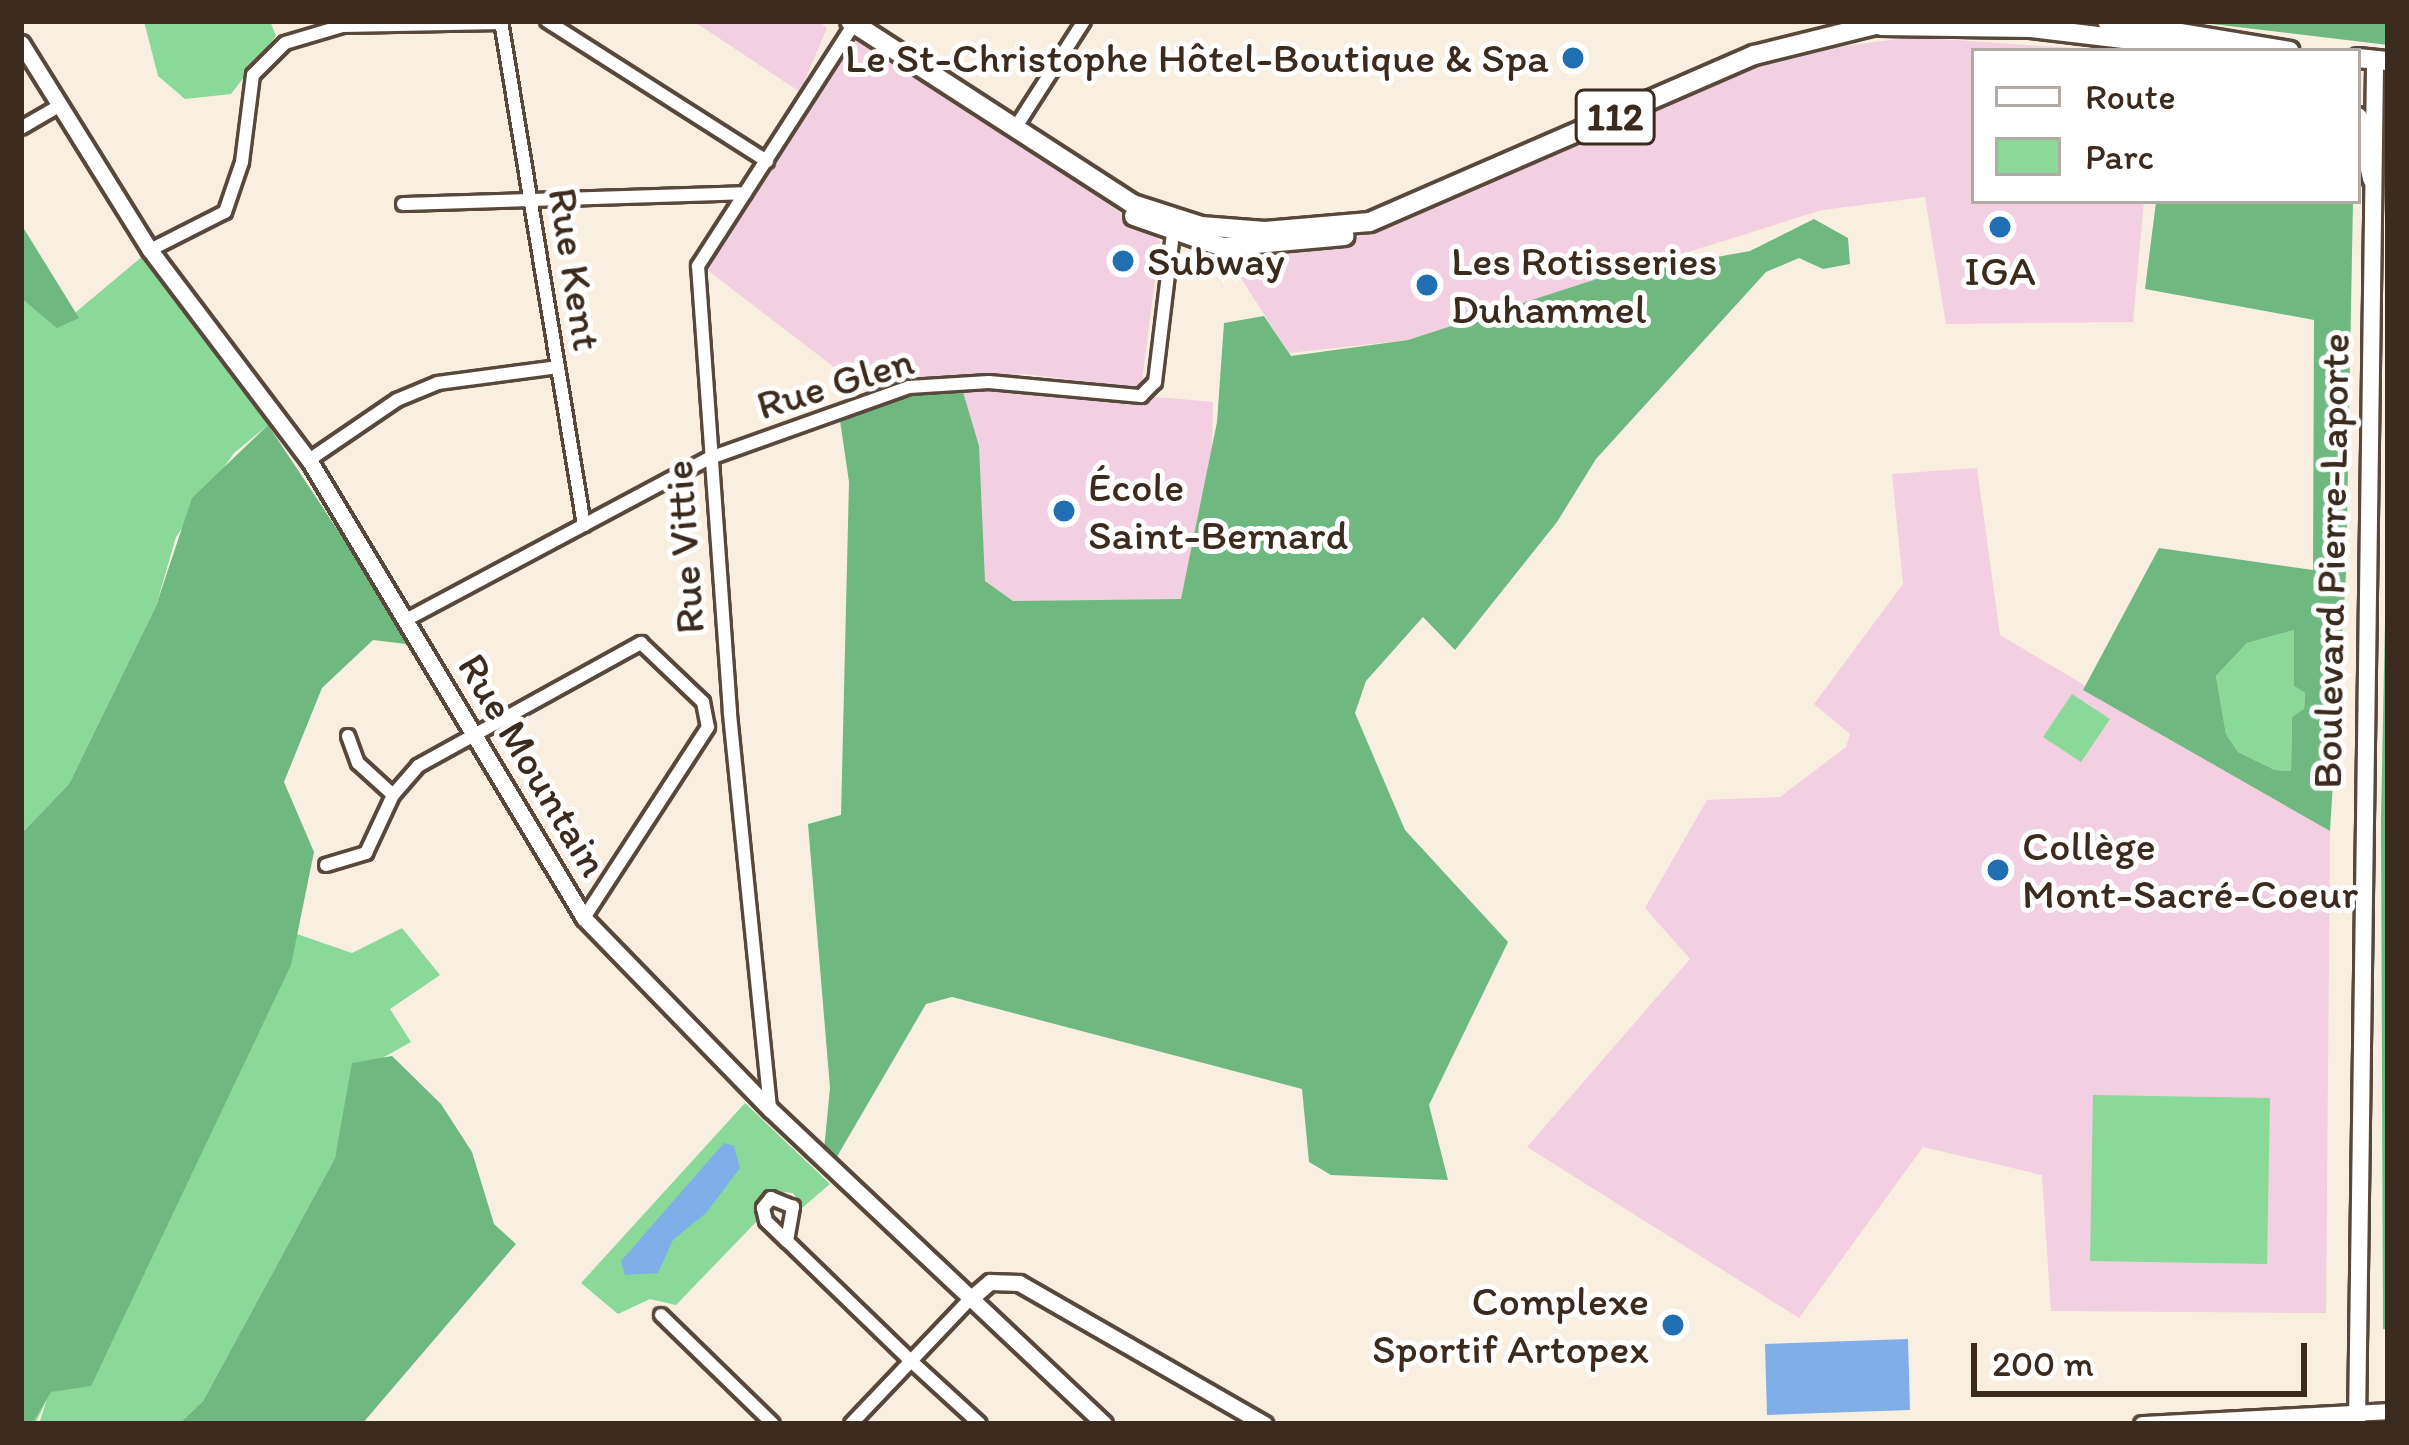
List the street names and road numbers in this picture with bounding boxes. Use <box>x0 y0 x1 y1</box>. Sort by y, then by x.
road number: 112 <box>1573 84 1657 150</box>
street label: Rue Kent <box>537 184 613 354</box>
street label: Boulevard Pierre-Laporte <box>2302 332 2360 790</box>
street label: Rue Glen <box>751 335 919 431</box>
street label: Rue Vittie <box>653 458 715 636</box>
street label: Rue Mountain <box>447 644 619 886</box>

